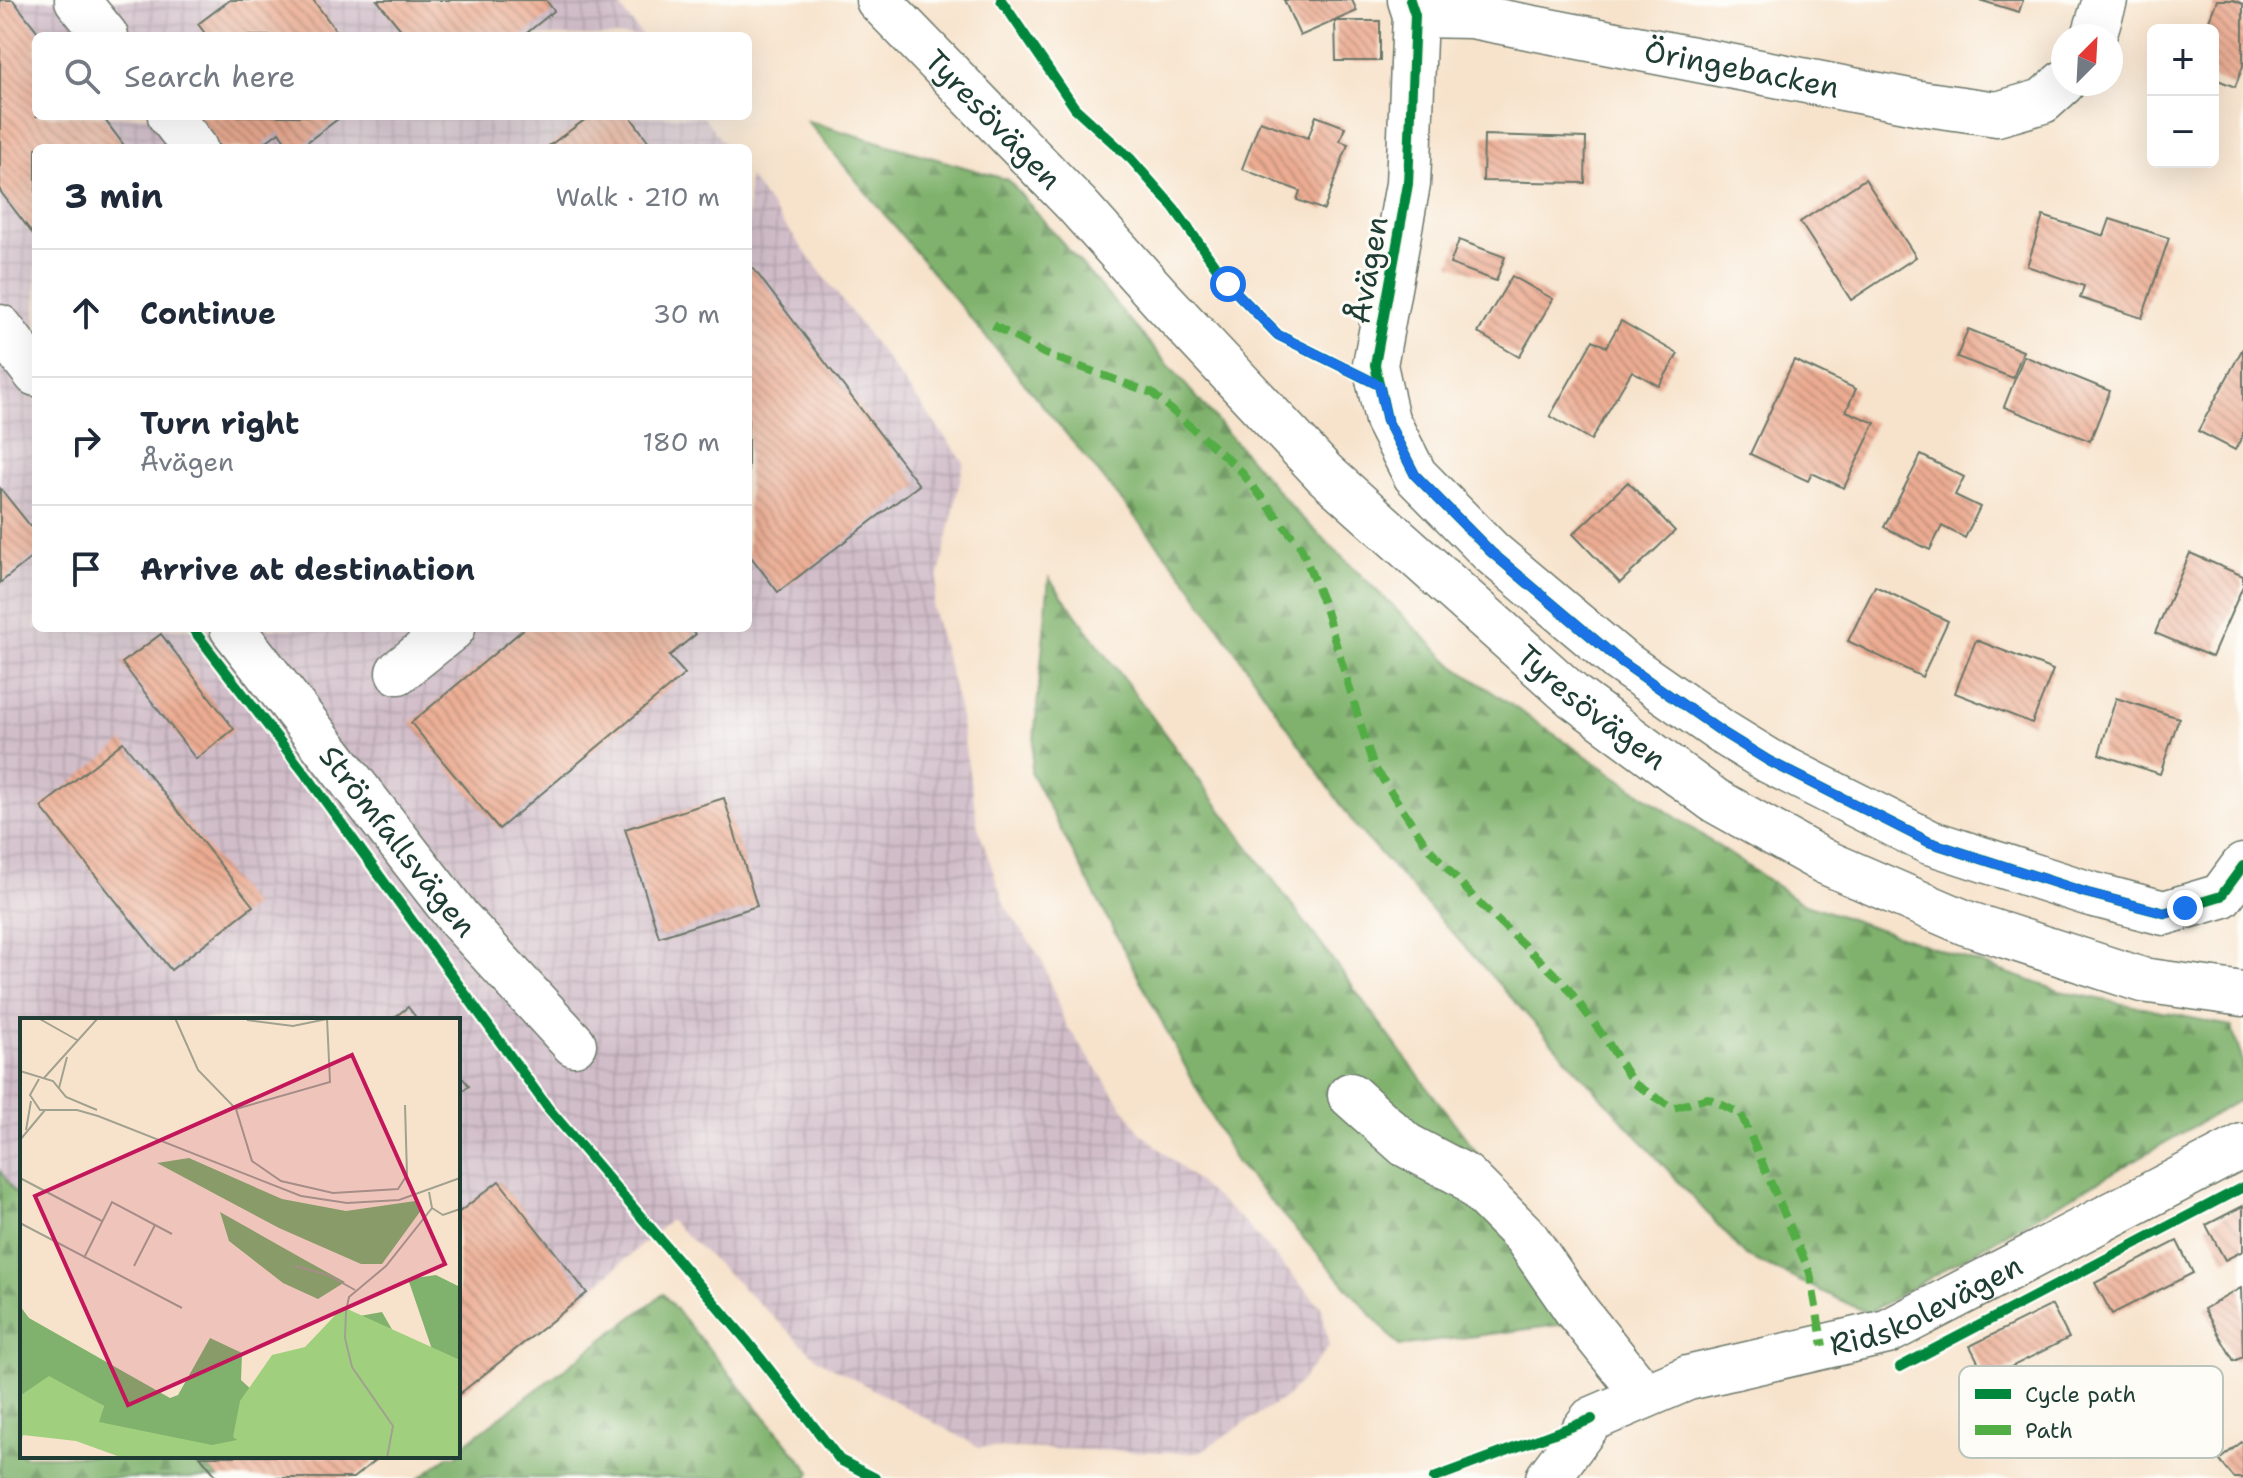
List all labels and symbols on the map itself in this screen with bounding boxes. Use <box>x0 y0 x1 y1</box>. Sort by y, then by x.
north arrow <box>2051 24 2123 96</box>
street label: Öringebacken <box>1641 30 1843 107</box>
street label: Tyresövägen <box>916 40 1071 198</box>
street label: Åvägen <box>1338 213 1398 327</box>
route start <box>1210 266 1246 302</box>
street label: Tyresövägen <box>1508 635 1675 779</box>
street label: Strömfallsvägen <box>310 736 486 946</box>
route end <box>2167 890 2203 926</box>
inset map <box>20 1018 460 1458</box>
street label: Ridskolevägen <box>1826 1244 2029 1365</box>
legend <box>1959 1366 2223 1458</box>
text: Cycle path <box>2025 1380 2136 1409</box>
text: Path <box>2025 1416 2073 1445</box>

